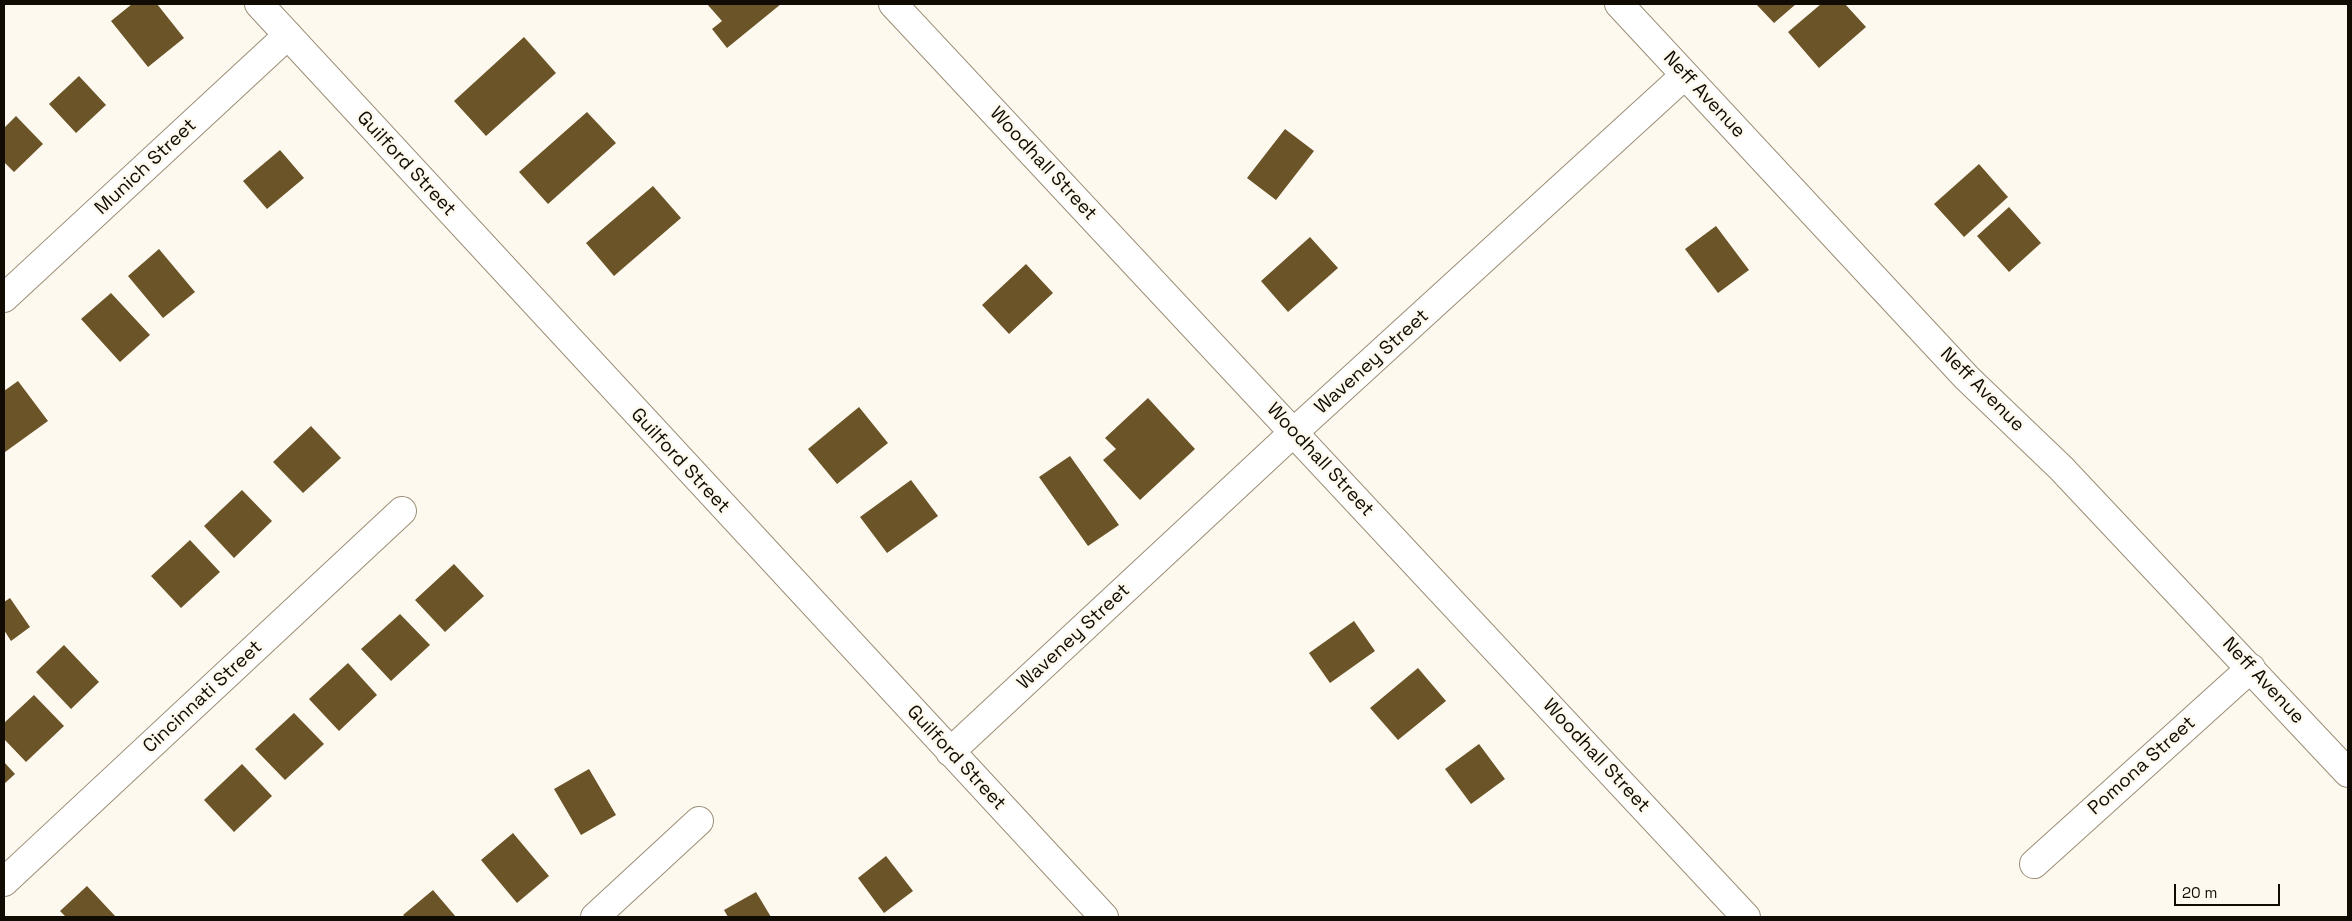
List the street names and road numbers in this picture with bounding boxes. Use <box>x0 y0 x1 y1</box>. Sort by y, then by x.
street label: Neff Avenue <box>1658 47 1750 143</box>
street label: Woodhall Street <box>985 102 1101 226</box>
street label: Guilford Street <box>352 107 460 221</box>
street label: Munich Street <box>91 114 201 220</box>
street label: Waveney Street <box>1310 305 1434 419</box>
street label: Neff Avenue <box>1935 343 2029 437</box>
street label: Woodhall Street <box>1262 398 1378 522</box>
street label: Guilford Street <box>626 404 734 518</box>
street label: Waveney Street <box>1013 579 1135 695</box>
street label: Neff Avenue <box>2217 633 2309 729</box>
street label: Cincinnati Street <box>139 636 267 758</box>
street label: Woodhall Street <box>1538 694 1654 818</box>
street label: Guilford Street <box>902 701 1010 815</box>
street label: Pomona Street <box>2084 712 2200 820</box>

